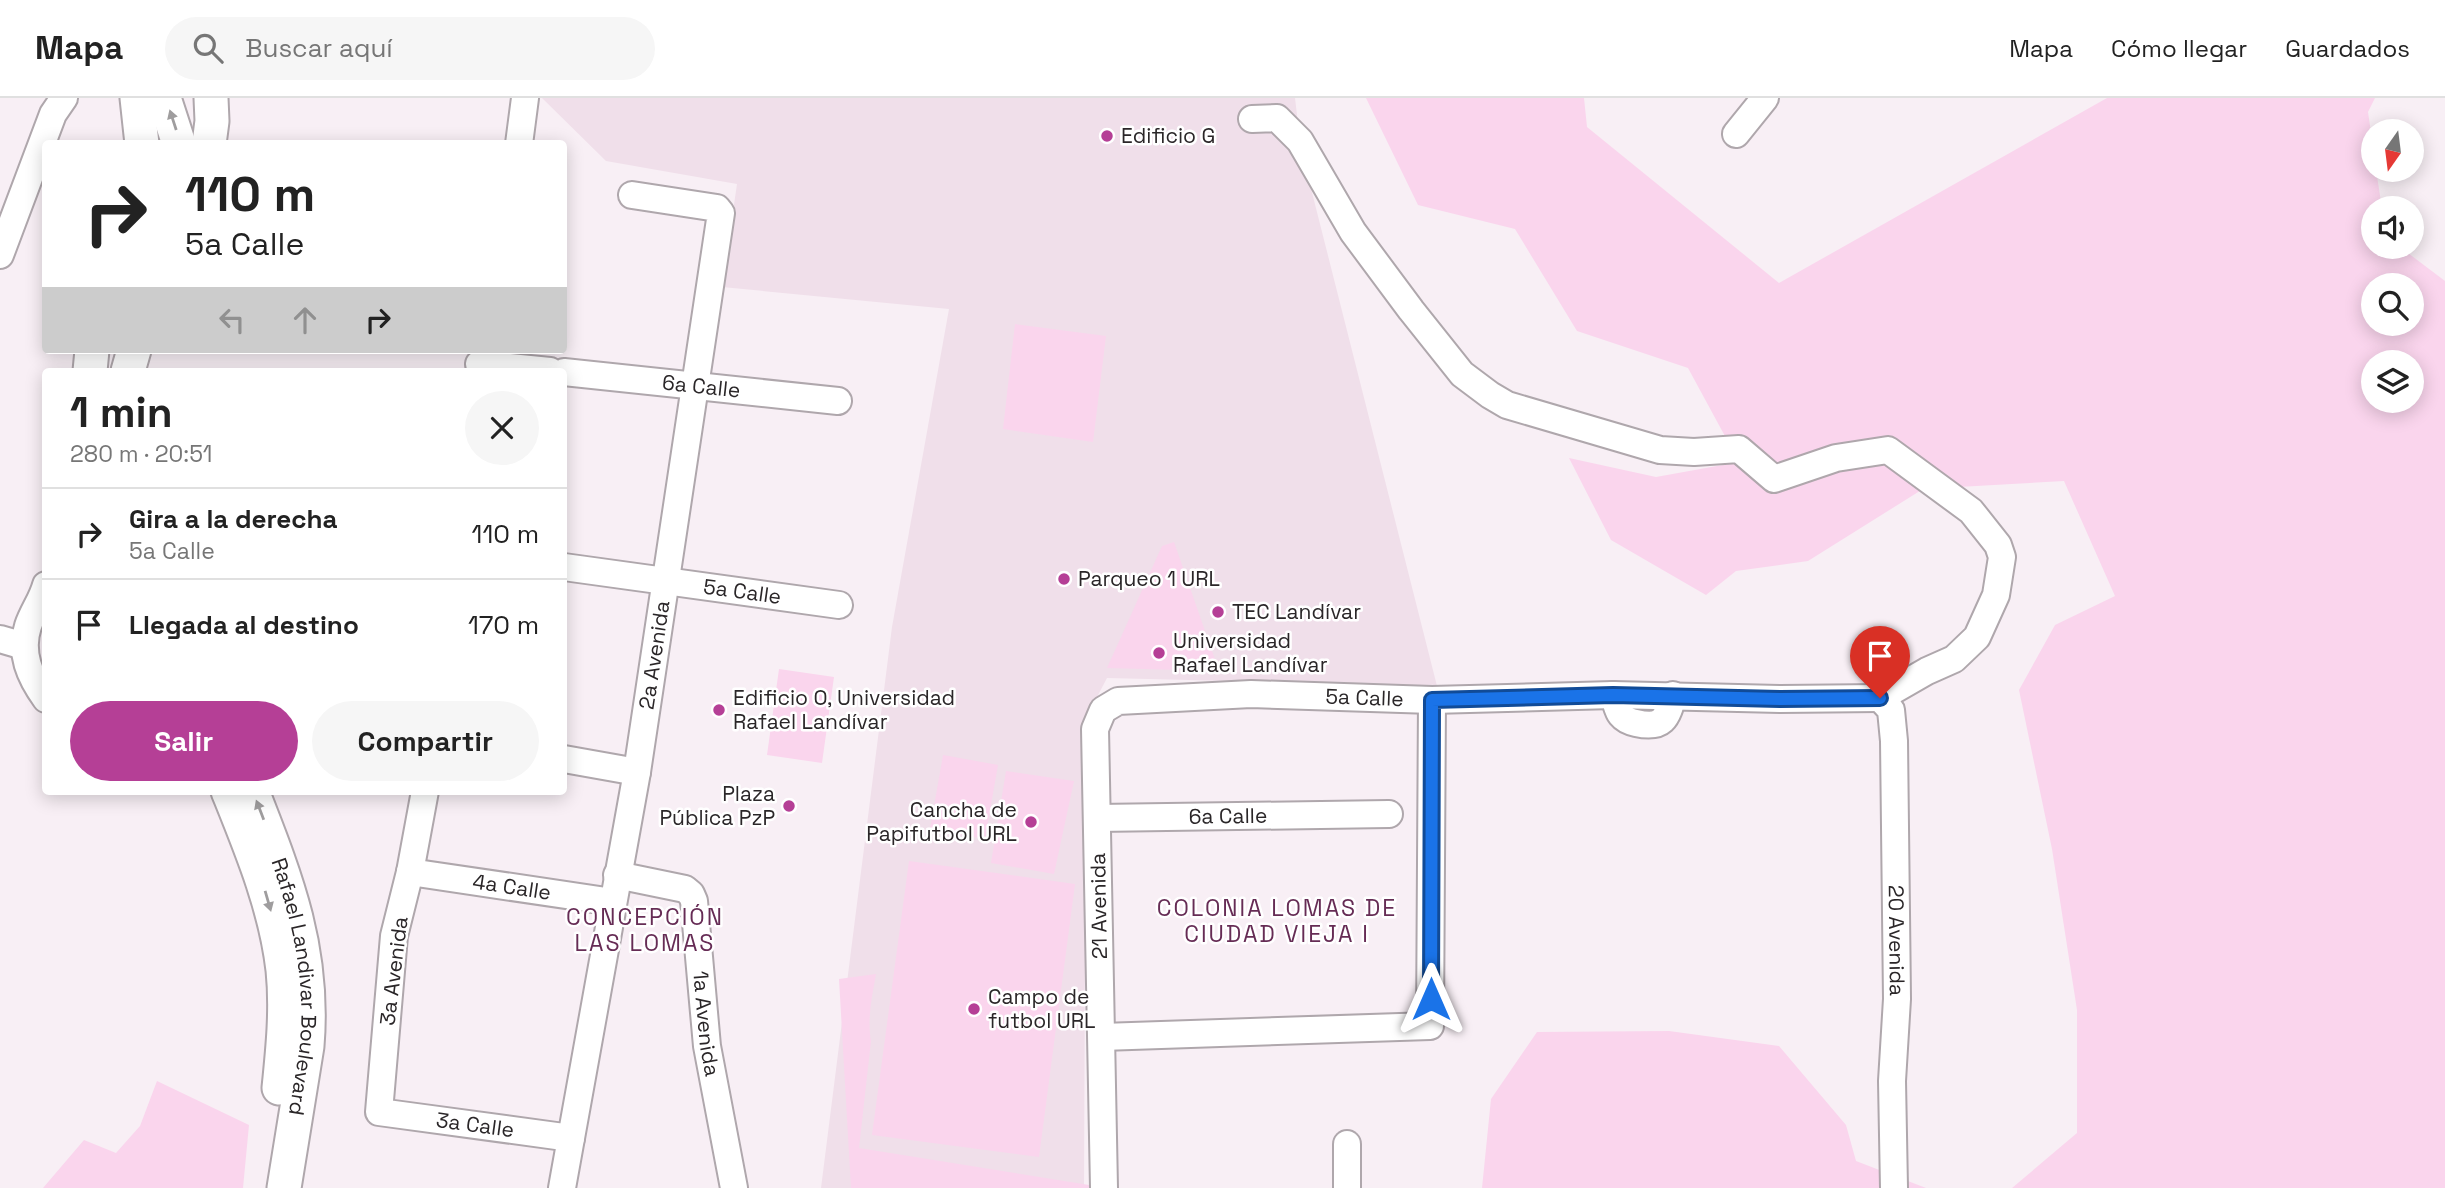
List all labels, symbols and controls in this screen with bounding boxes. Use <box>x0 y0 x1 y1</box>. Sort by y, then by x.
search box <box>165 17 655 80</box>
text: Mapa <box>35 27 123 69</box>
icon: search <box>189 29 227 67</box>
text: Buscar aquí <box>245 31 393 65</box>
text: Mapa <box>2009 33 2073 64</box>
text: Cómo llegar <box>2111 33 2247 64</box>
text: Guardados <box>2285 33 2410 64</box>
one-way arrow <box>167 110 177 131</box>
north arrow <box>2361 119 2424 182</box>
map controls <box>2361 119 2424 413</box>
place label: Edificio G <box>1121 122 1215 149</box>
marker: Edificio G <box>1099 128 1115 144</box>
text: 110 m <box>185 163 315 225</box>
icon: right <box>70 168 161 259</box>
button: sound <box>2361 196 2424 259</box>
text: 5a Calle <box>185 224 304 264</box>
button: search <box>2361 273 2424 336</box>
icon: left <box>213 301 251 339</box>
icon: ahead <box>286 301 324 339</box>
icon: right <box>359 301 397 339</box>
button: layers <box>2361 350 2424 413</box>
street label: 6a Calle <box>661 368 742 404</box>
text: 1 min <box>70 386 173 439</box>
button: close <box>465 391 539 465</box>
text: 280 m · 20:51 <box>70 439 212 469</box>
text: Gira a la derecha <box>129 502 338 536</box>
icon: right <box>70 515 108 553</box>
text: 110 m <box>472 517 539 551</box>
text: 5a Calle <box>129 536 215 566</box>
place label: Parqueo 1 URL <box>1078 565 1220 592</box>
marker: Parqueo 1 URL <box>1056 571 1072 587</box>
street label: 5a Calle <box>702 572 783 610</box>
place label: TEC Landívar <box>1232 598 1361 625</box>
street label: 2a Avenida <box>633 599 676 711</box>
marker: TEC Landívar <box>1210 604 1226 620</box>
icon: arrive <box>70 606 108 644</box>
text: Llegada al destino <box>129 608 359 642</box>
text: 170 m <box>468 608 539 642</box>
pin <box>1850 626 1910 698</box>
place label: Universidad Rafael Landívar <box>1173 627 1328 678</box>
icon: arrive <box>1861 637 1899 675</box>
marker: Universidad Rafael Landívar <box>1151 645 1167 661</box>
street label: 5a Calle <box>1325 682 1404 712</box>
place label: Edificio O, Universidad Rafael Landívar <box>733 684 955 735</box>
button: Salir <box>70 701 298 781</box>
button: Compartir <box>312 701 539 781</box>
marker: Edificio O, Universidad Rafael Landívar <box>711 702 727 718</box>
place label: Plaza Pública PzP <box>660 780 775 831</box>
place label: Cancha de Papifutbol URL <box>866 796 1017 847</box>
marker: Plaza Pública PzP <box>781 798 797 814</box>
one-way arrow <box>254 800 265 821</box>
street label: 6a Calle <box>1188 802 1267 830</box>
marker: Cancha de Papifutbol URL <box>1023 814 1039 830</box>
street label: 21 Avenida <box>1084 853 1113 959</box>
street label: Rafael Landivar Boulevard <box>265 854 322 1117</box>
street label: 4a Calle <box>471 867 553 906</box>
street label: 20 Avenida <box>1883 885 1911 996</box>
one-way arrow <box>263 891 273 912</box>
district label: COLONIA LOMAS DE CIUDAD VIEJA I <box>1157 893 1397 949</box>
district label: CONCEPCIÓN LAS LOMAS <box>566 902 724 958</box>
street label: 3a Avenida <box>373 915 414 1027</box>
position arrow <box>1394 962 1468 1036</box>
street label: 1a Avenida <box>687 970 726 1078</box>
place label: Campo de futbol URL <box>988 983 1096 1034</box>
marker: Campo de futbol URL <box>966 1001 982 1017</box>
street label: 3a Calle <box>435 1106 516 1143</box>

